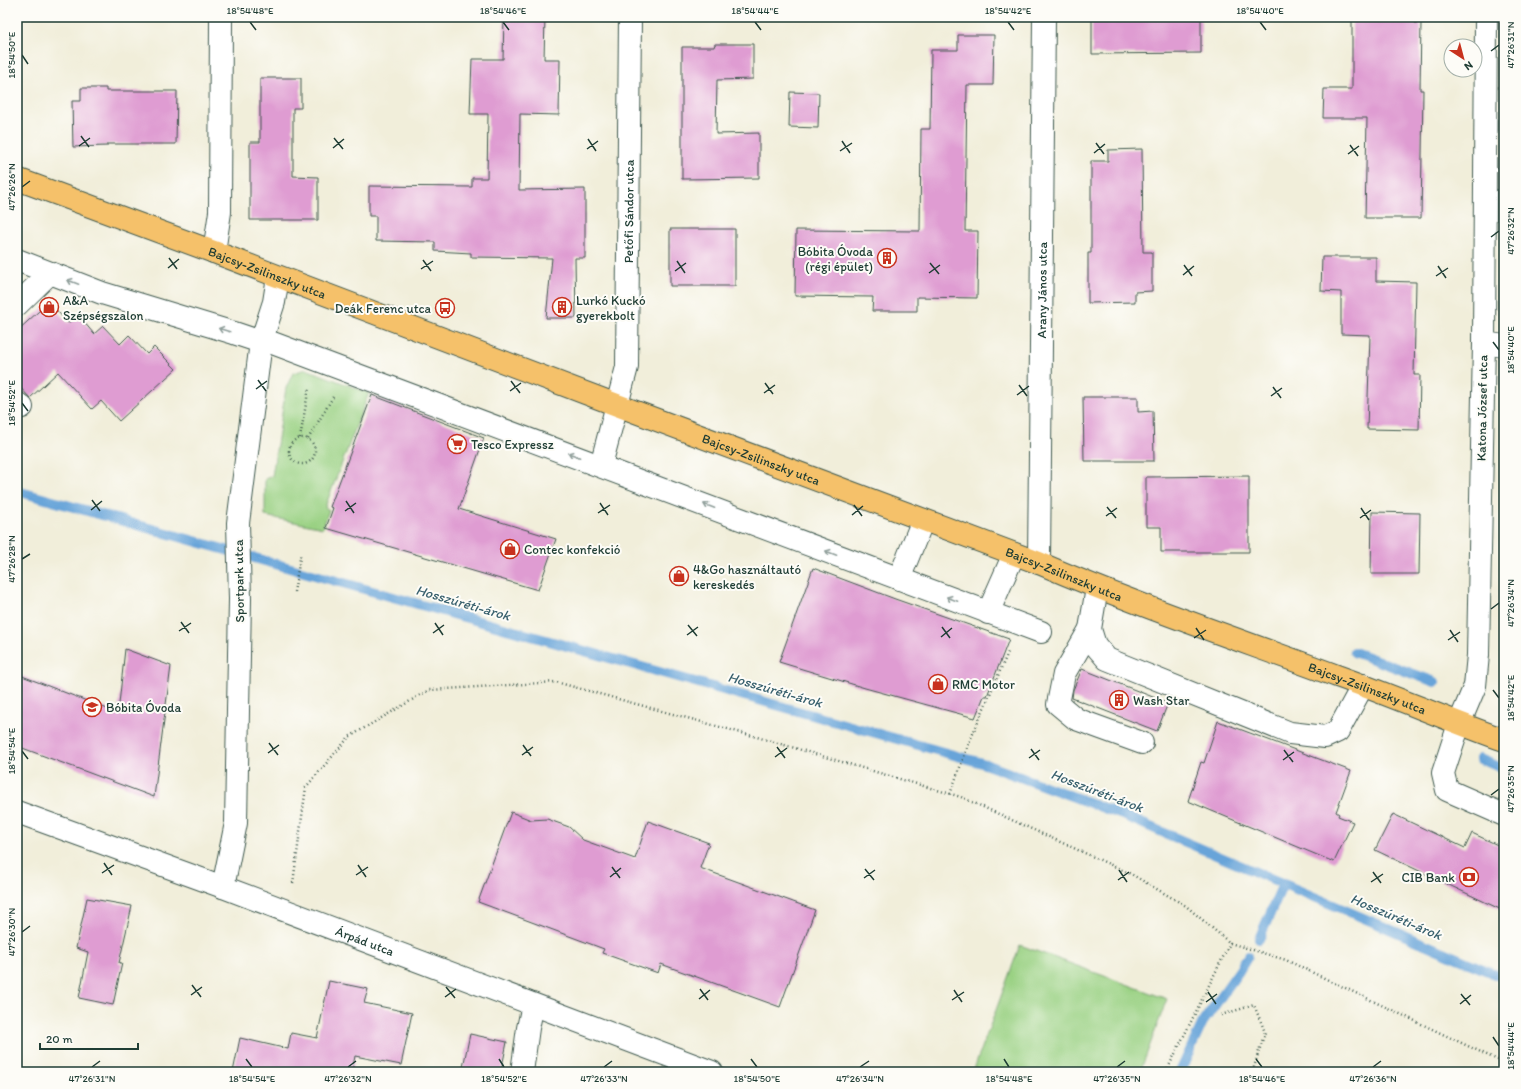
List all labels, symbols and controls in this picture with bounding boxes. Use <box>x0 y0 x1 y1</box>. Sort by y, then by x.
text: 18°54'48"E <box>227 4 274 17</box>
text: 18°54'46"E <box>480 4 527 17</box>
text: 18°54'44"E <box>731 4 779 17</box>
text: 18°54'42"E <box>985 4 1032 17</box>
text: 18°54'40"E <box>1236 4 1284 17</box>
text: 47°26'31"N <box>1504 21 1517 68</box>
text: 18°54'50"E <box>5 31 18 78</box>
north arrow <box>1443 38 1483 78</box>
text: N <box>1462 58 1475 73</box>
street label: Petőfi Sándor utca <box>620 159 636 263</box>
text: 47°26'26"N <box>5 163 18 211</box>
text: 47°26'32"N <box>1504 207 1517 255</box>
street label: Arany János utca <box>1034 241 1049 338</box>
street label: Bajcsy-Zsilinszky utca <box>206 243 329 302</box>
place label: Bóbita Óvoda (régi épület) <box>798 244 873 274</box>
building icon: Bóbita Óvoda (régi épület) <box>876 247 898 269</box>
one-way arrow <box>68 278 80 286</box>
place label: A&A Szépségszalon <box>63 293 144 323</box>
place label: Lurkó Kuckó gyerekbolt <box>576 293 646 323</box>
shop icon: A&A Szépségszalon <box>38 296 60 318</box>
building icon: Lurkó Kuckó gyerekbolt <box>551 296 573 318</box>
bus stop icon: Deák Ferenc utca <box>434 297 456 319</box>
place label: Deák Ferenc utca <box>335 301 432 316</box>
one-way arrow <box>218 326 231 333</box>
text: 18°54'40"E <box>1504 326 1517 374</box>
street label: Katona József utca <box>1474 354 1490 461</box>
text: 18°54'52"E <box>5 380 18 426</box>
street label: Bajcsy-Zsilinszky utca <box>700 430 823 488</box>
supermarket icon: Tesco Expressz <box>446 433 468 455</box>
place label: Tesco Expressz <box>471 437 554 452</box>
one-way arrow <box>569 451 581 459</box>
one-way arrow <box>704 502 716 510</box>
text: 47°26'28"N <box>5 535 18 583</box>
shop icon: Contec konfekció <box>499 538 521 560</box>
street label: Sportpark utca <box>231 539 247 623</box>
place label: Contec konfekció <box>524 542 621 557</box>
street label: Bajcsy-Zsilinszky utca <box>1004 544 1125 604</box>
one-way arrow <box>825 548 837 556</box>
place label: 4&Go használtautó kereskedés <box>693 562 801 592</box>
shop icon: 4&Go használtautó kereskedés <box>668 565 690 587</box>
text: 47°26'34"N <box>1504 579 1517 627</box>
water label: Hosszúréti-árok <box>414 581 513 625</box>
one-way arrow <box>946 595 958 603</box>
street label: Bajcsy-Zsilinszky utca <box>1306 659 1429 717</box>
water label: Hosszúréti-árok <box>726 668 825 712</box>
shop icon: RMC Motor <box>927 673 949 695</box>
text: 18°54'42"E <box>1504 674 1517 721</box>
place label: RMC Motor <box>952 677 1015 692</box>
building icon: Wash Star <box>1108 689 1130 711</box>
place label: Wash Star <box>1133 693 1190 708</box>
school or university icon: Bóbita Óvoda <box>81 696 103 718</box>
place label: Bóbita Óvoda <box>106 700 182 715</box>
text: 18°54'54"E <box>5 727 18 774</box>
text: 47°26'35"N <box>1504 765 1517 813</box>
water label: Hosszúréti-árok <box>1048 766 1146 817</box>
bank icon: CIB Bank <box>1458 866 1480 888</box>
place label: CIB Bank <box>1401 870 1455 885</box>
water label: Hosszúréti-árok <box>1348 890 1445 944</box>
text: 47°26'30"N <box>5 908 18 956</box>
street label: Árpád utca <box>334 923 397 959</box>
text: 18°54'44"E <box>1504 1022 1517 1070</box>
scale bar <box>40 1025 138 1051</box>
text: 20 m <box>46 1032 73 1046</box>
text: 47°26'31"N <box>69 1072 116 1085</box>
text: 18°54'54"E <box>229 1072 276 1085</box>
text: 47°26'32"N <box>324 1072 372 1085</box>
text: 18°54'52"E <box>481 1072 527 1085</box>
text: 47°26'33"N <box>580 1072 628 1085</box>
text: 18°54'50"E <box>734 1072 781 1085</box>
text: 47°26'34"N <box>836 1072 884 1085</box>
text: 18°54'48"E <box>986 1072 1033 1085</box>
text: 47°26'35"N <box>1093 1072 1141 1085</box>
text: 18°54'46"E <box>1239 1072 1286 1085</box>
text: 47°26'36"N <box>1349 1072 1397 1085</box>

